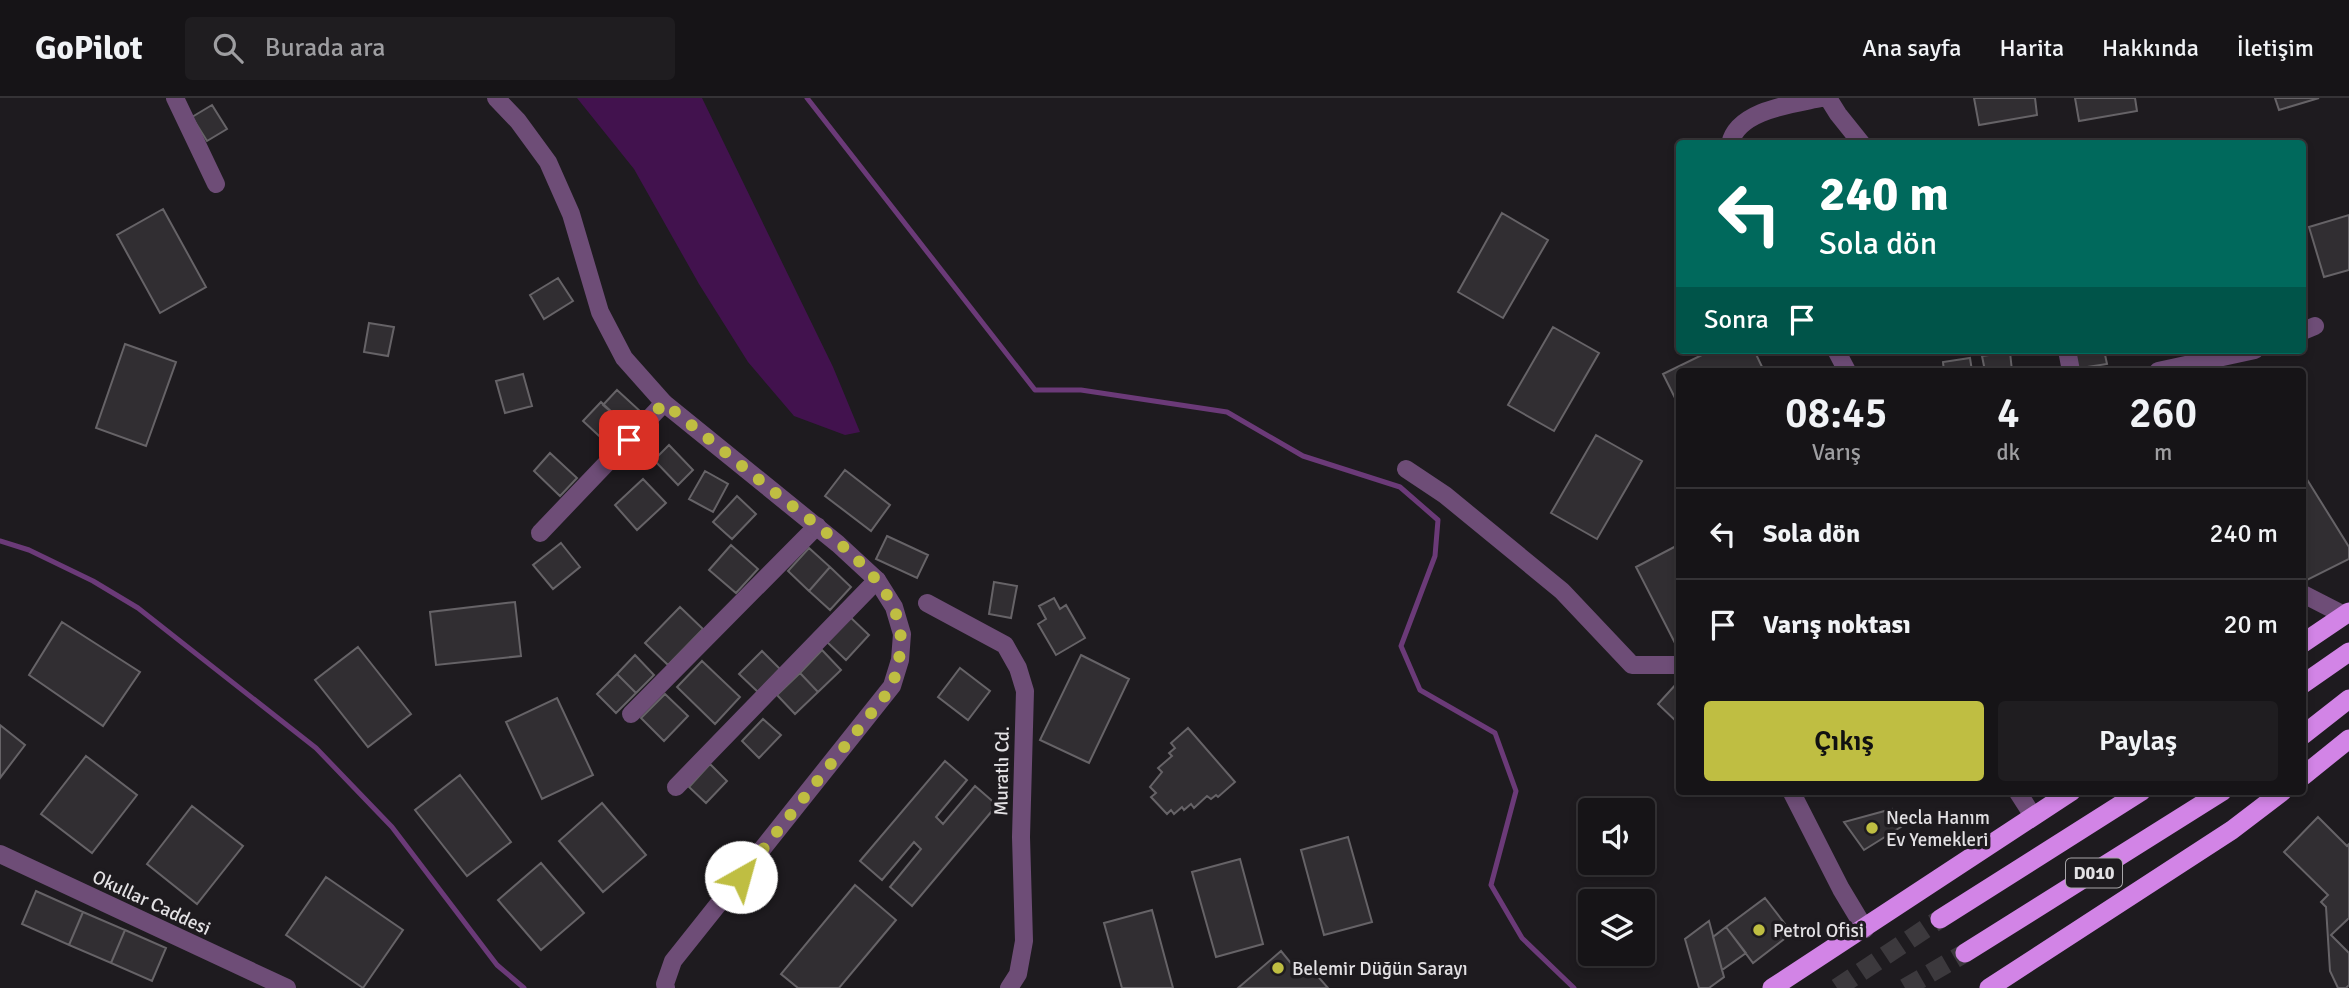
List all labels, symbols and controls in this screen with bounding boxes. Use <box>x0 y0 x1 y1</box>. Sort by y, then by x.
search box <box>185 17 675 80</box>
text: GoPilot <box>35 28 143 69</box>
icon: search <box>209 29 247 67</box>
text: Burada ara <box>265 32 386 64</box>
text: Ana sayfa <box>1862 33 1962 63</box>
text: Harita <box>2000 33 2064 63</box>
text: Hakkında <box>2102 33 2199 63</box>
text: İletişim <box>2237 33 2314 63</box>
text: 240 m <box>1819 164 1949 224</box>
icon: left <box>1704 168 1795 259</box>
text: Sola dön <box>1819 224 1937 263</box>
icon: arrive <box>1783 301 1821 339</box>
text: Sonra <box>1704 304 1769 336</box>
text: 08:45 <box>1785 388 1887 439</box>
text: 4 <box>1997 388 2020 439</box>
text: 260 <box>2129 388 2197 439</box>
pin <box>599 410 659 470</box>
icon: arrive <box>610 421 648 459</box>
text: Varış <box>1812 438 1861 467</box>
text: dk <box>1996 438 2020 467</box>
text: m <box>2154 438 2172 467</box>
icon: left <box>1704 515 1742 553</box>
text: Sola dön <box>1763 518 1860 550</box>
text: 240 m <box>2209 518 2278 550</box>
icon: arrive <box>1704 606 1742 644</box>
text: Varış noktası <box>1763 609 1911 641</box>
text: 20 m <box>2223 609 2278 641</box>
button: Çıkış <box>1704 701 1984 781</box>
button: Paylaş <box>1998 701 2278 781</box>
street label: Muratlı Cd. <box>989 726 1015 816</box>
map controls <box>1578 798 1655 966</box>
button: sound <box>1578 798 1655 875</box>
place label: Necla Hanım Ev Yemekleri <box>1886 806 1990 852</box>
marker: Necla Hanım Ev Yemekleri <box>1864 820 1880 836</box>
position arrow <box>704 840 778 914</box>
road number: D010 <box>2066 858 2122 888</box>
street label: Okullar Caddesi <box>89 865 215 941</box>
button: layers <box>1578 889 1655 966</box>
place label: Petrol Ofisi <box>1773 919 1864 943</box>
marker: Petrol Ofisi <box>1751 922 1767 938</box>
place label: Belemir Düğün Sarayı <box>1292 957 1468 981</box>
marker: Belemir Düğün Sarayı <box>1270 960 1286 976</box>

